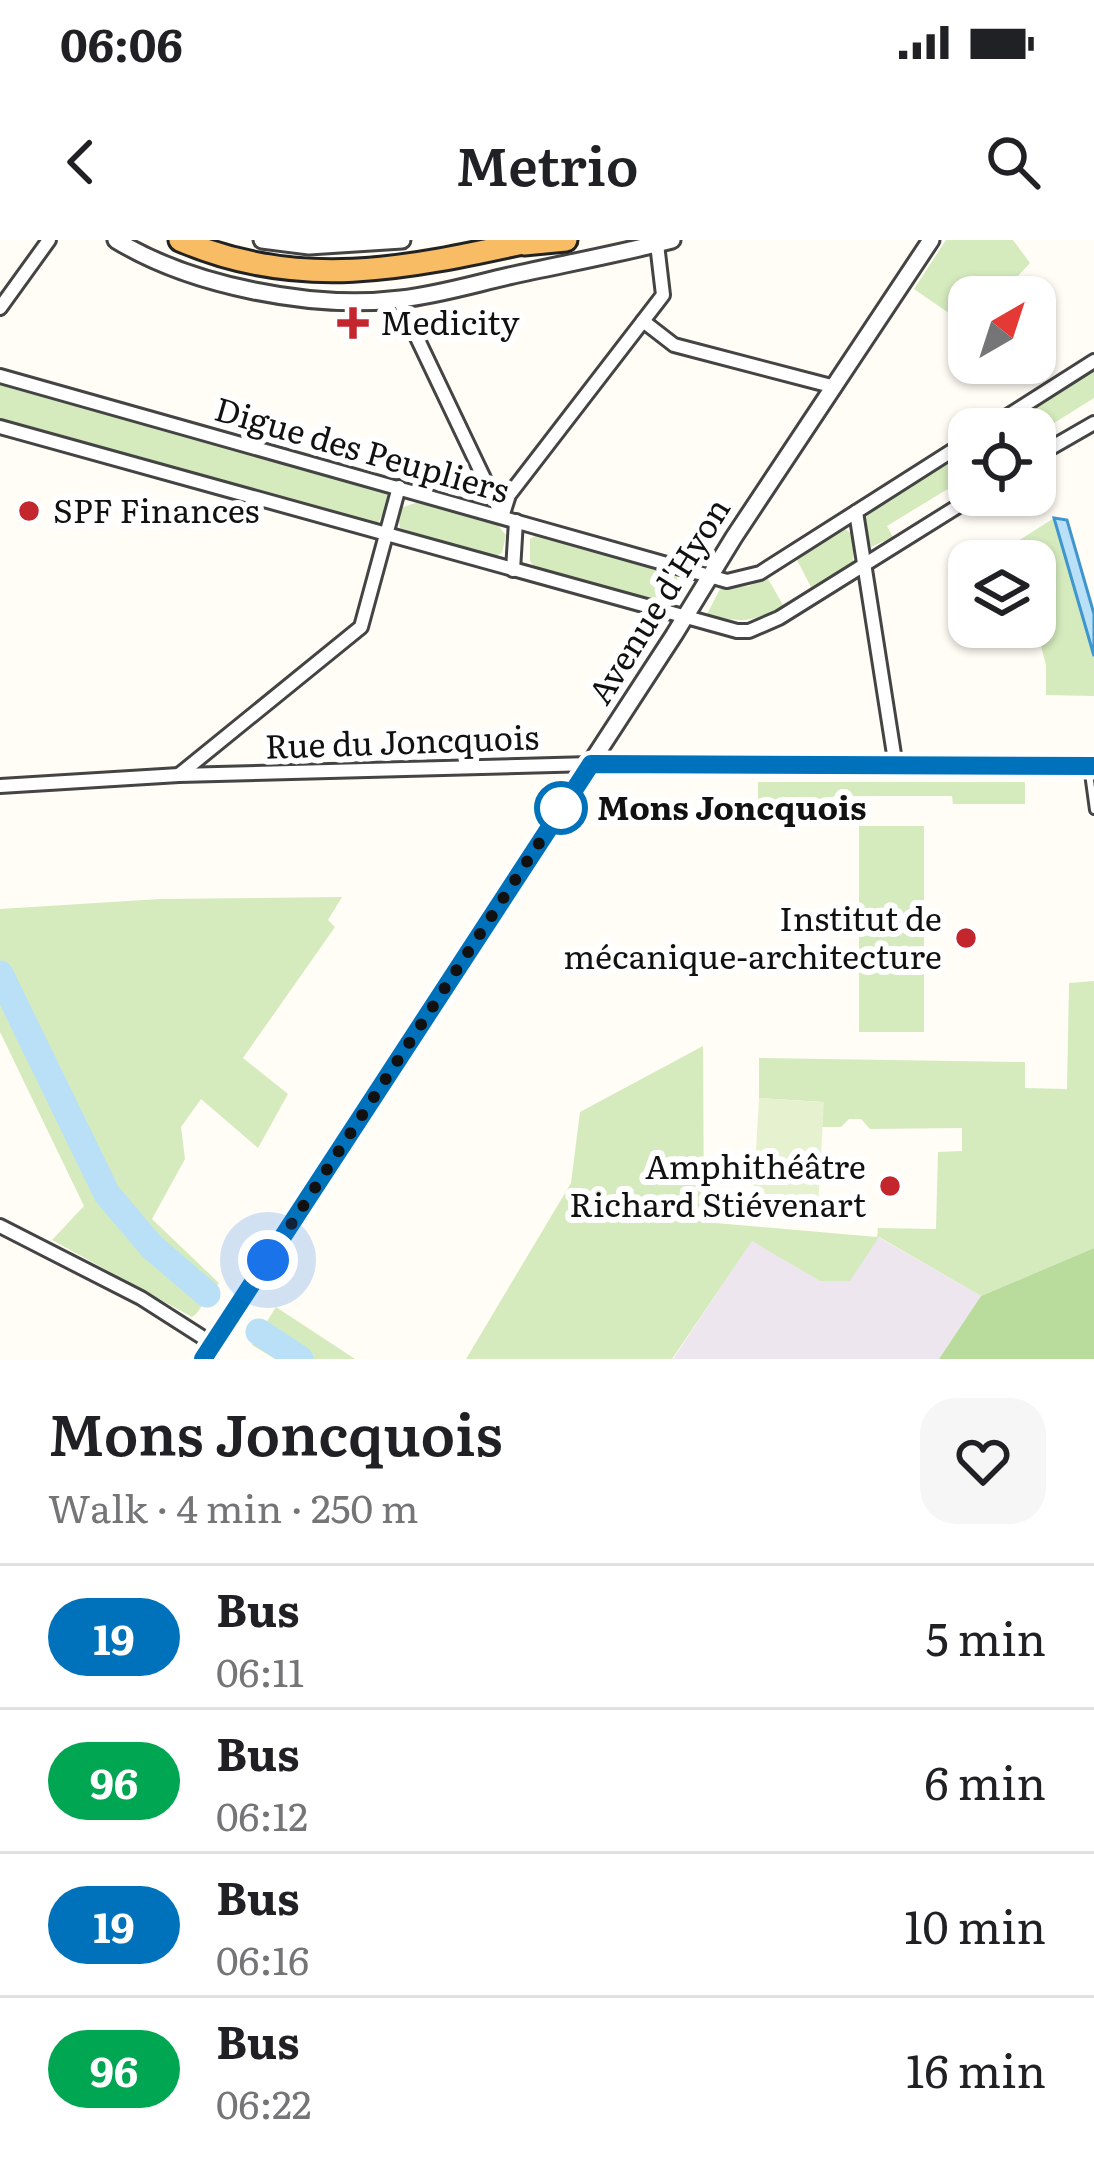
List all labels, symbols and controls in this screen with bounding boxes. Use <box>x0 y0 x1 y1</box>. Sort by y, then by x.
text: 06:06 <box>60 9 183 76</box>
text: Metrio <box>455 122 639 203</box>
icon: back <box>48 129 114 195</box>
icon: search <box>980 129 1046 195</box>
north arrow <box>948 276 1056 384</box>
map controls <box>948 276 1056 648</box>
place label: Medicity <box>380 296 519 345</box>
marker: Medicity <box>337 307 369 339</box>
street label: Digue des Peupliers <box>210 382 516 513</box>
button: locate <box>948 408 1056 516</box>
place label: SPF Finances <box>53 484 259 533</box>
street label: Avenue d'Hyon <box>574 487 740 713</box>
marker: SPF Finances <box>16 498 42 524</box>
button: layers <box>948 540 1056 648</box>
street label: Rue du Joncquois <box>264 710 540 769</box>
place label: Mons Joncquois <box>597 781 867 830</box>
marker: Mons Joncquois <box>536 783 586 833</box>
place label: Institut de mécanique-architecture <box>563 892 942 979</box>
marker: Institut de mécanique-architecture <box>953 925 979 951</box>
place label: Amphithéâtre Richard Stiévenart <box>569 1140 867 1227</box>
marker: Amphithéâtre Richard Stiévenart <box>877 1173 903 1199</box>
your location <box>238 1230 298 1290</box>
text: Mons Joncquois <box>48 1389 503 1474</box>
button: heart <box>920 1398 1046 1524</box>
text: Walk · 4 min · 250 m <box>48 1477 419 1535</box>
text: Bus <box>216 1574 300 1641</box>
text: 5 min <box>926 1603 1046 1670</box>
text: 19 <box>93 1606 135 1668</box>
text: 06:11 <box>216 1641 304 1699</box>
text: Bus <box>216 1718 300 1785</box>
text: 6 min <box>924 1747 1046 1814</box>
text: 96 <box>90 1750 138 1812</box>
text: 06:12 <box>216 1785 308 1843</box>
text: Bus <box>216 1862 300 1929</box>
text: 10 min <box>904 1891 1046 1958</box>
text: 19 <box>93 1894 135 1956</box>
text: 06:16 <box>216 1929 309 1987</box>
text: Bus <box>216 2006 300 2073</box>
text: 16 min <box>906 2035 1046 2102</box>
text: 96 <box>90 2038 138 2100</box>
text: 06:22 <box>216 2073 312 2131</box>

